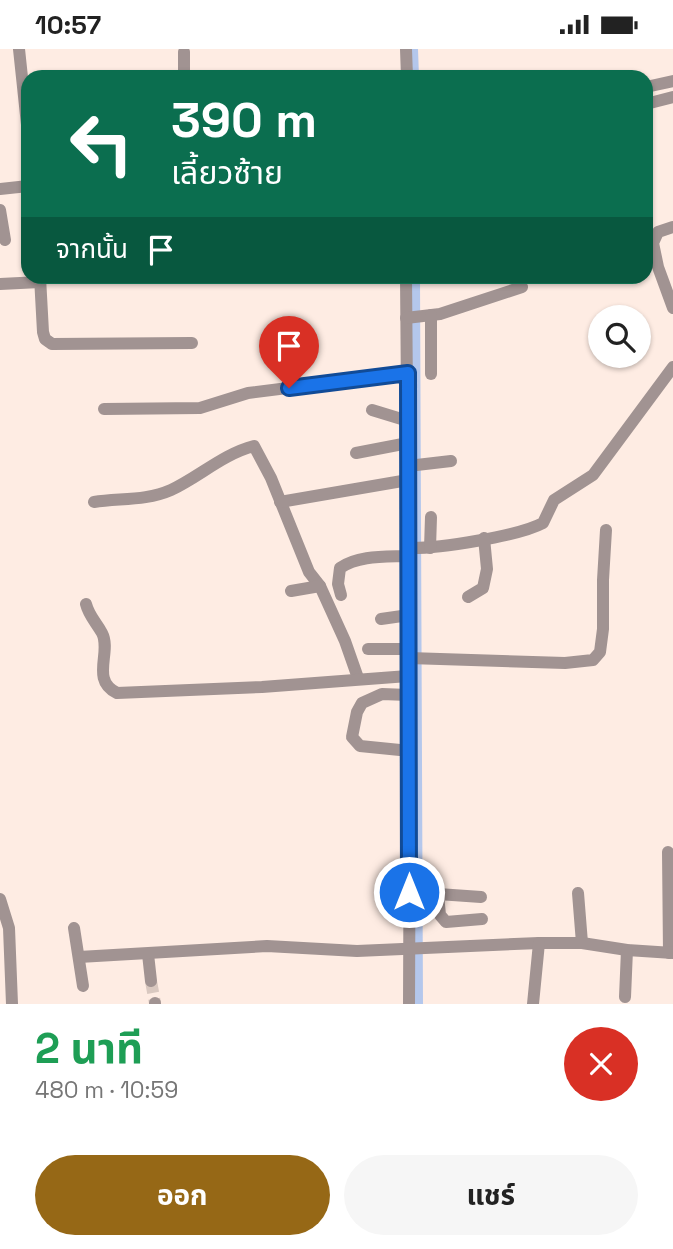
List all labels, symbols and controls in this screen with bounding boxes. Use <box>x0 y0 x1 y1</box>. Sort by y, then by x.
text: 10:57 <box>35 8 101 42</box>
text: 390 m <box>171 89 317 151</box>
icon: left <box>56 98 147 189</box>
text: เลี้ยวซ้าย <box>171 153 283 193</box>
icon: arrive <box>142 231 180 269</box>
text: จากนั้น <box>56 232 128 266</box>
map controls <box>588 305 651 368</box>
button: search <box>588 305 651 368</box>
pin <box>259 316 319 388</box>
icon: arrive <box>270 327 308 365</box>
position arrow <box>372 855 446 929</box>
text: 2 นาที <box>35 1022 143 1075</box>
button: close <box>564 1027 638 1101</box>
text: 480 m · 10:59 <box>35 1075 178 1105</box>
button: ออก <box>35 1155 330 1235</box>
button: แชร์ <box>344 1155 638 1235</box>

